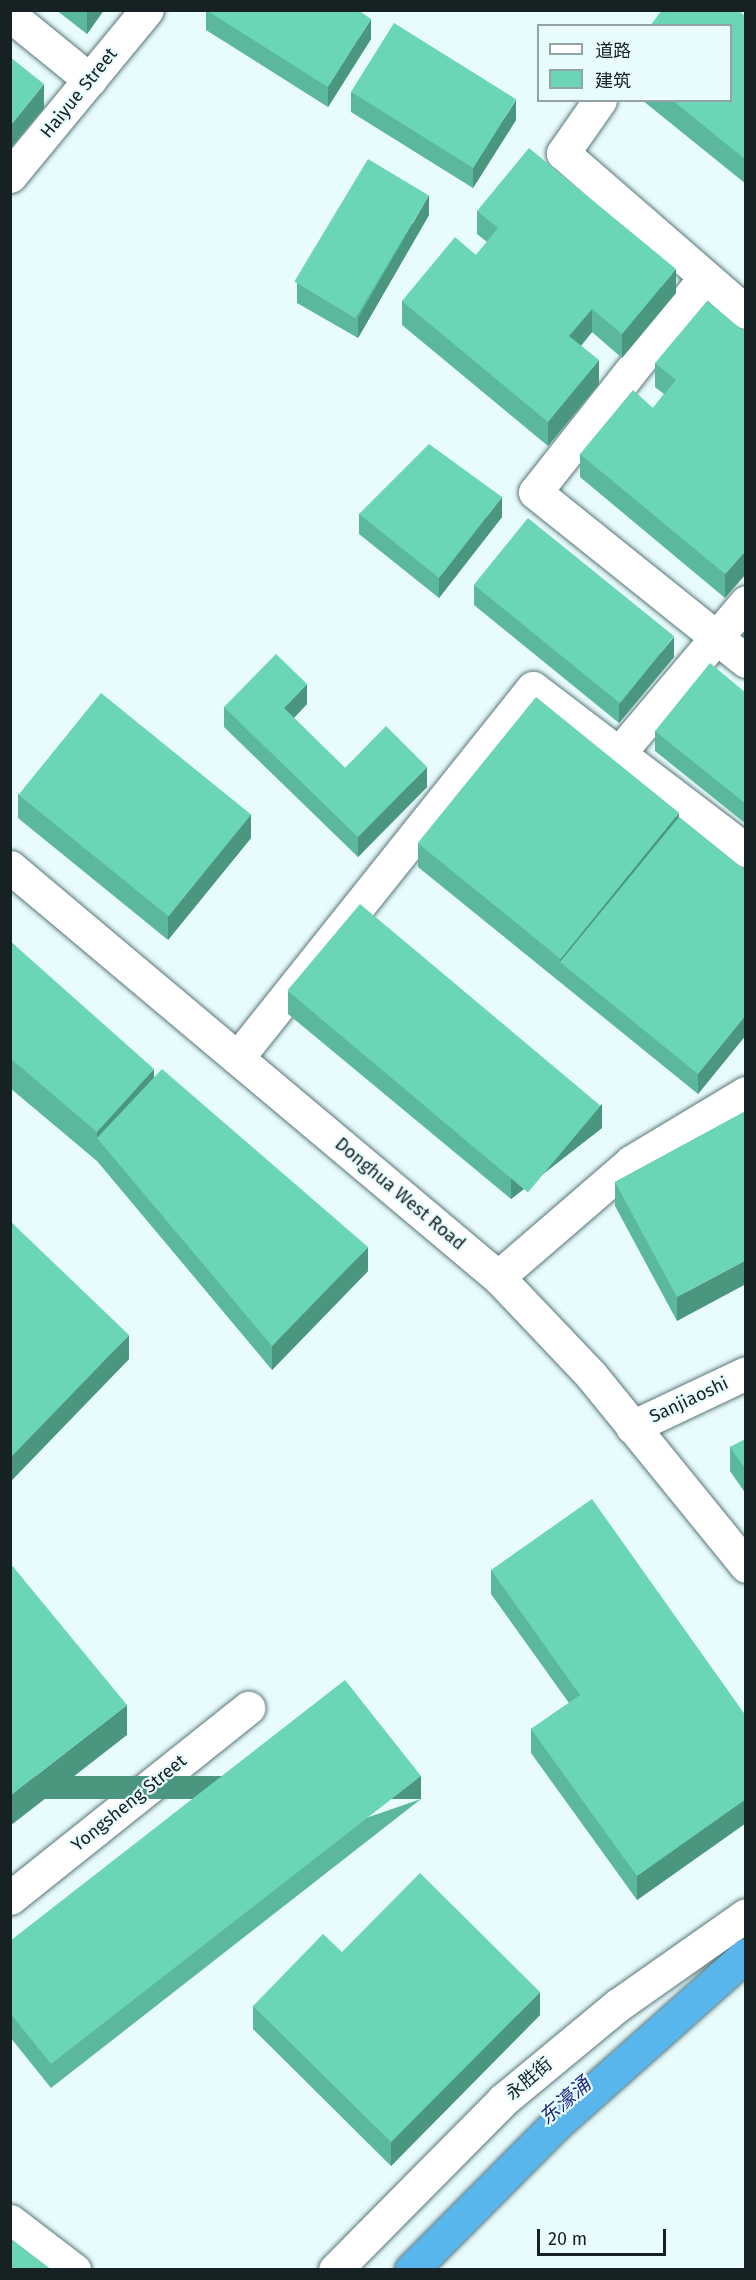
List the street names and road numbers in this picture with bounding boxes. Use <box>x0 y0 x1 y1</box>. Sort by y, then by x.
street label: Haiyue Street <box>36 44 122 142</box>
street label: Donghua West Road <box>331 1133 469 1255</box>
street label: Sanjiaoshi <box>646 1372 732 1428</box>
street label: Yongsheng Street <box>67 1750 191 1856</box>
street label: 永胜街 <box>501 2053 557 2105</box>

